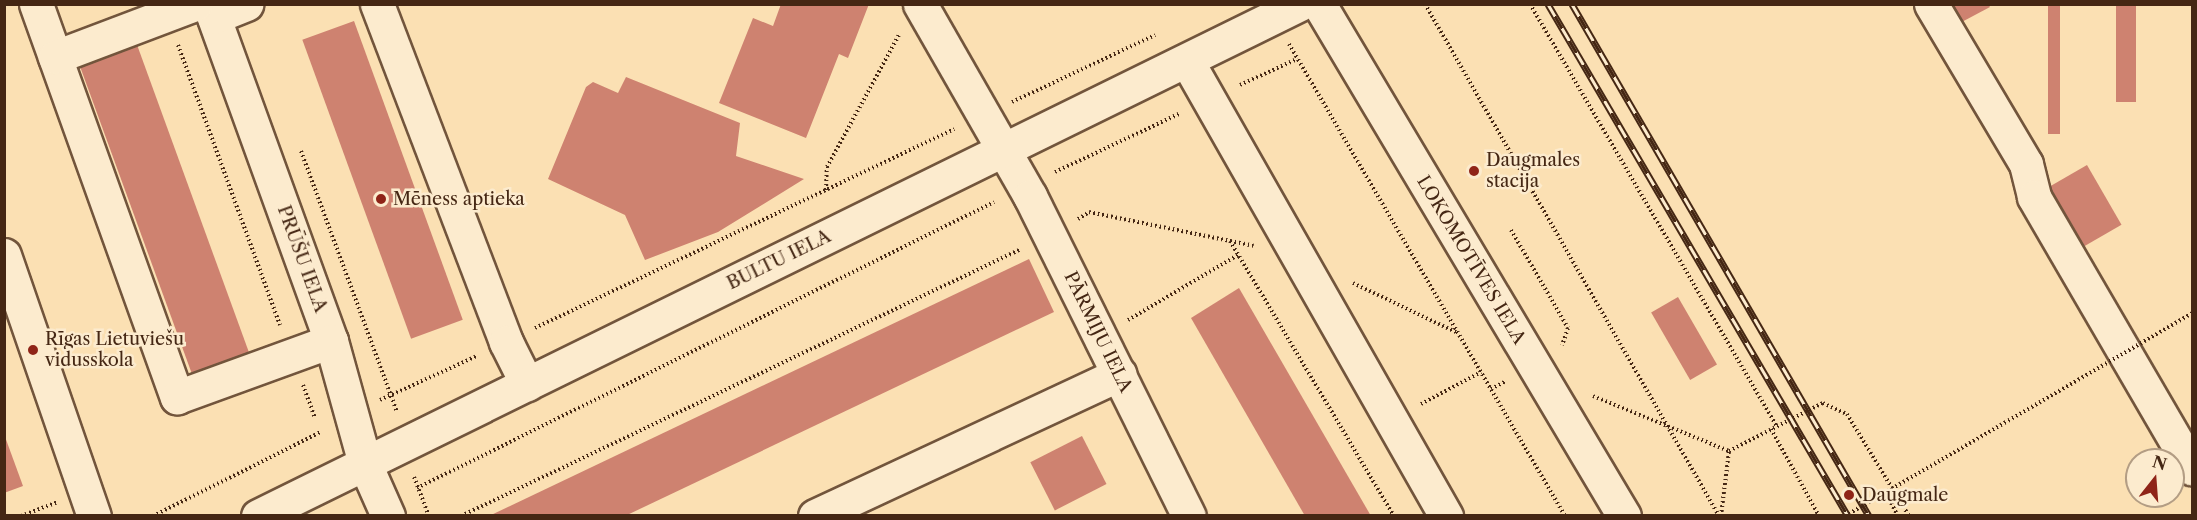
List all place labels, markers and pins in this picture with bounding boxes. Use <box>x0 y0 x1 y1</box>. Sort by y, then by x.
place label: Daugmales stacija <box>1486 150 1580 192</box>
marker: Daugmales stacija <box>1467 164 1481 178</box>
place label: Mēness aptieka <box>393 188 525 210</box>
marker: Mēness aptieka <box>374 192 388 206</box>
place label: Rīgas Lietuviešu vidusskola <box>45 329 184 372</box>
marker: Rīgas Lietuviešu vidusskola <box>26 343 40 357</box>
place label: Daugmale <box>1862 484 1948 506</box>
marker: Daugmale <box>1840 486 1858 504</box>

